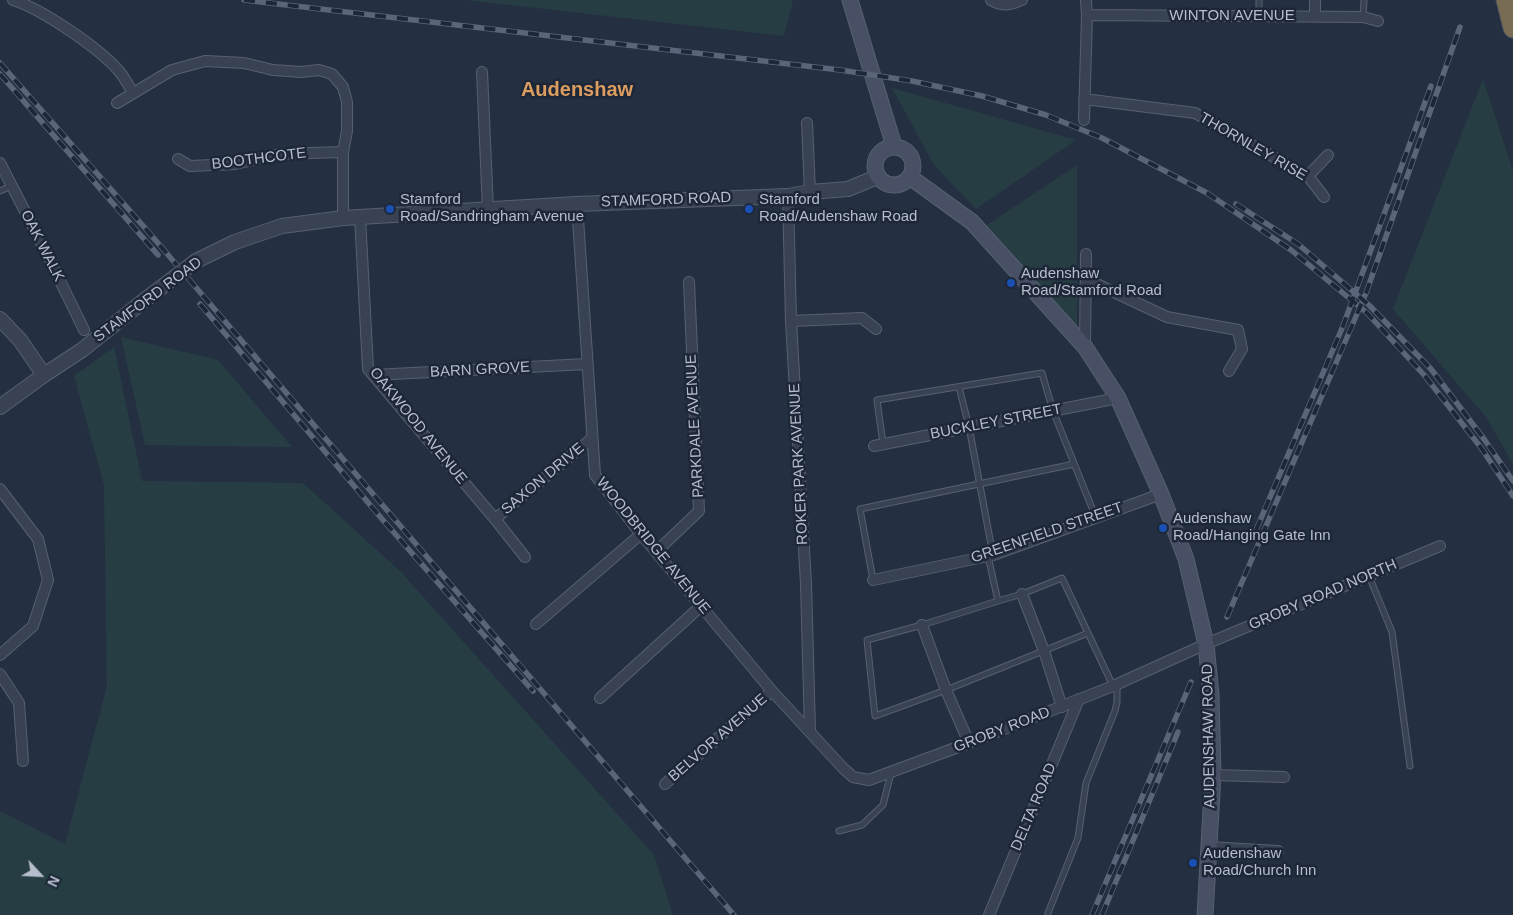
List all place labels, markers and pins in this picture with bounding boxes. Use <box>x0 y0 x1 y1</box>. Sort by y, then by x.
place label: Stamford Road/Sandringham Avenue <box>400 191 584 226</box>
place label: Stamford Road/Audenshaw Road <box>759 191 917 226</box>
marker: Stamford Road/Sandringham Avenue <box>384 203 396 215</box>
marker: Stamford Road/Audenshaw Road <box>743 203 755 215</box>
place label: Audenshaw Road/Stamford Road <box>1021 265 1162 300</box>
marker: Audenshaw Road/Stamford Road <box>1005 277 1017 289</box>
place label: Audenshaw Road/Hanging Gate Inn <box>1173 510 1331 545</box>
marker: Audenshaw Road/Hanging Gate Inn <box>1157 522 1169 534</box>
place label: Audenshaw Road/Church Inn <box>1203 845 1316 880</box>
marker: Audenshaw Road/Church Inn <box>1187 857 1199 869</box>

